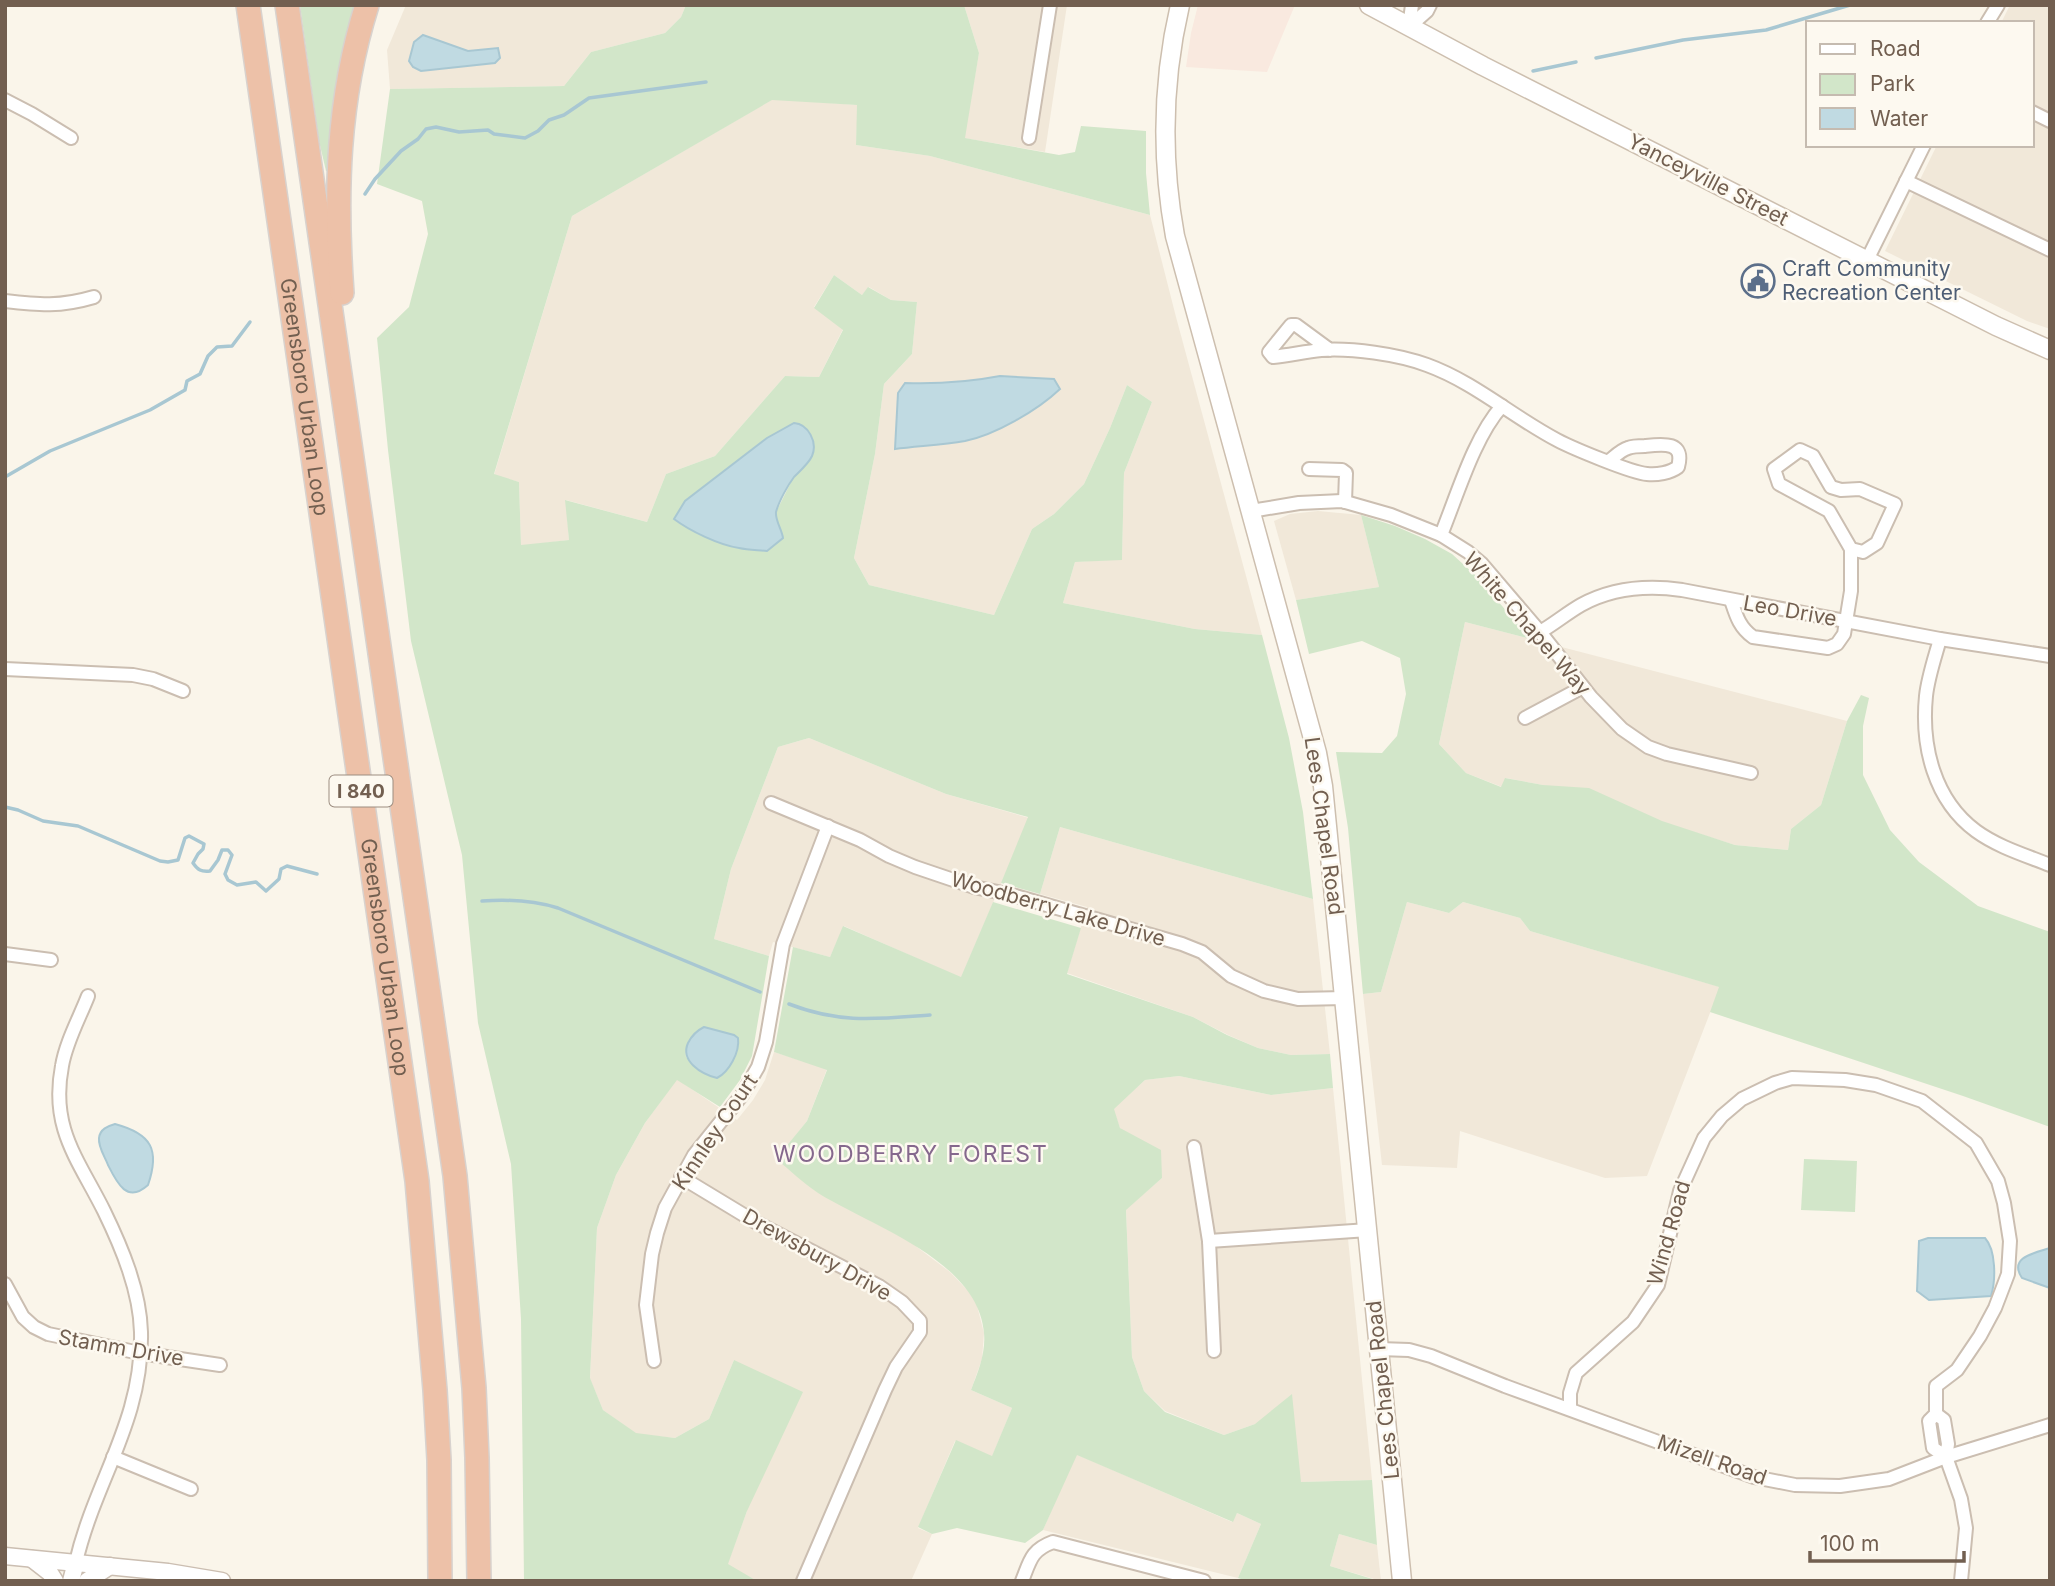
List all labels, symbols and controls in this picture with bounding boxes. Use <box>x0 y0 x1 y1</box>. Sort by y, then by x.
legend <box>1806 21 2034 147</box>
text: Road <box>1870 36 1921 61</box>
text: Park <box>1870 71 1915 96</box>
text: Water <box>1870 106 1928 131</box>
street label: Yanceyville Street <box>1624 128 1793 231</box>
place label: Craft Community Recreation Center <box>1782 256 1961 305</box>
public building icon: Craft Community Recreation Center <box>1739 262 1777 300</box>
street label: Greensboro Urban Loop <box>275 276 334 517</box>
street label: White Chapel Way <box>1458 547 1596 701</box>
street label: Leo Drive <box>1741 590 1839 631</box>
street label: Lees Chapel Road <box>1300 735 1349 917</box>
road number: I 840 <box>330 776 392 806</box>
street label: Greensboro Urban Loop <box>356 837 415 1078</box>
street label: Woodberry Lake Drive <box>948 866 1168 951</box>
street label: Kinnley Court <box>667 1069 763 1194</box>
district label: WOODBERRY FOREST <box>773 1140 1049 1168</box>
street label: Wind Road <box>1642 1178 1695 1288</box>
street label: Drewsbury Drive <box>739 1203 896 1306</box>
street label: Lees Chapel Road <box>1361 1299 1404 1481</box>
street label: Stamm Drive <box>56 1324 186 1371</box>
street label: Mizell Road <box>1654 1429 1770 1490</box>
scale bar <box>1810 1520 1964 1564</box>
text: 100 m <box>1820 1531 1879 1556</box>

